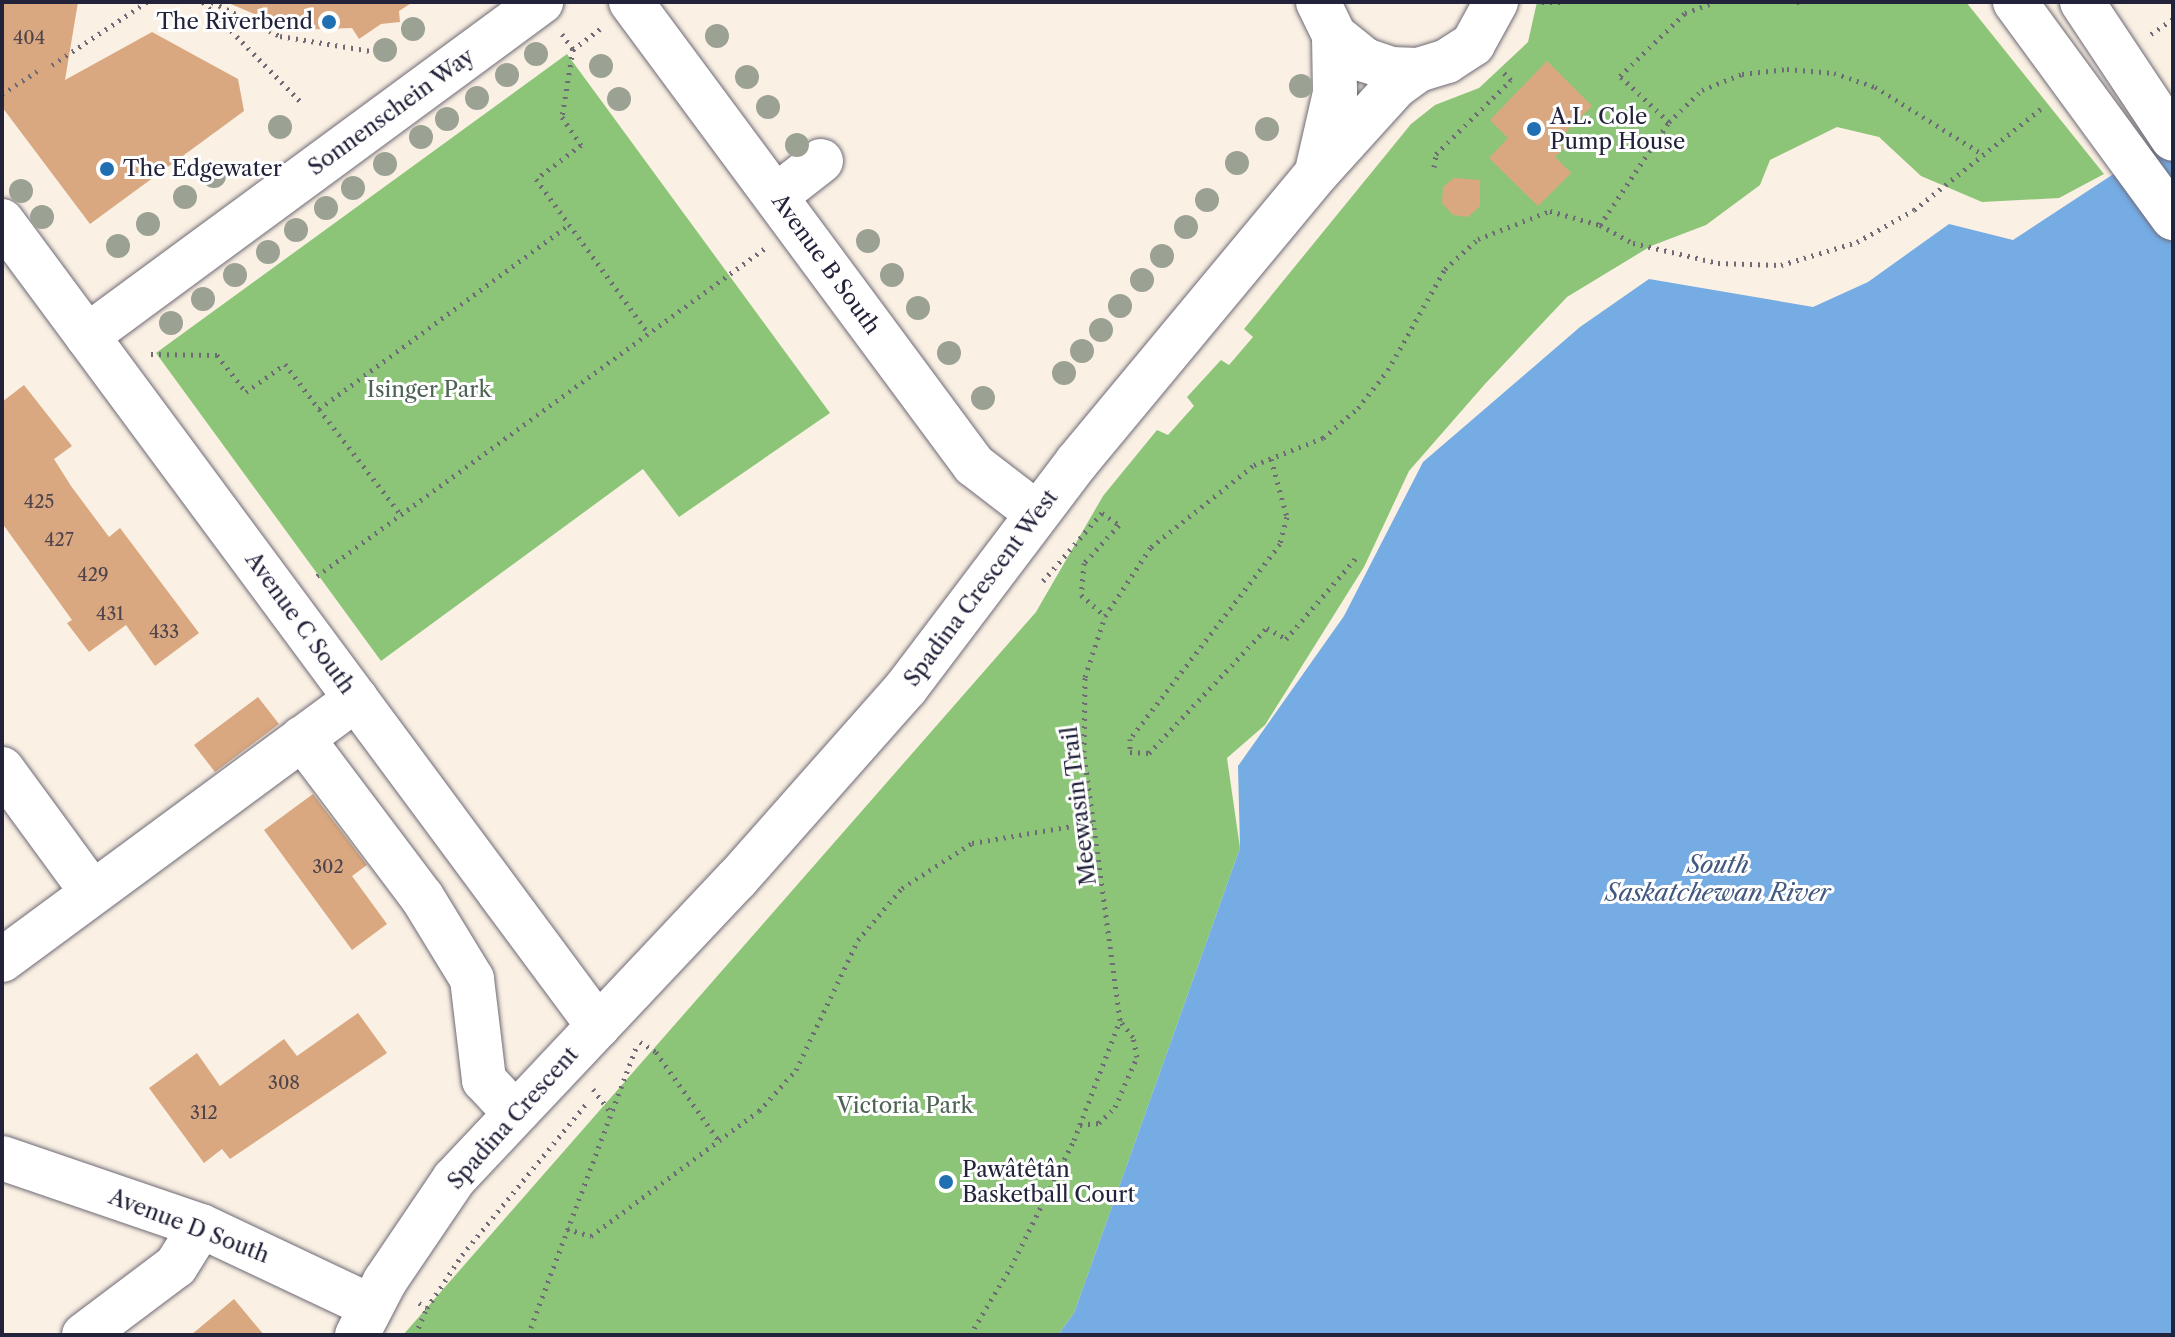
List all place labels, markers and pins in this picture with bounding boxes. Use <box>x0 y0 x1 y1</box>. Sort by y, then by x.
place label: The Riverbend <box>156 9 313 35</box>
marker: The Riverbend <box>320 13 338 31</box>
place label: A.L. Cole Pump House <box>1550 103 1685 154</box>
marker: A.L. Cole Pump House <box>1525 120 1543 138</box>
place label: The Edgewater <box>123 156 282 182</box>
marker: The Edgewater <box>98 160 116 178</box>
place label: Pawâtêtân Basketball Court <box>962 1156 1135 1208</box>
marker: Pawâtêtân Basketball Court <box>937 1173 955 1191</box>

